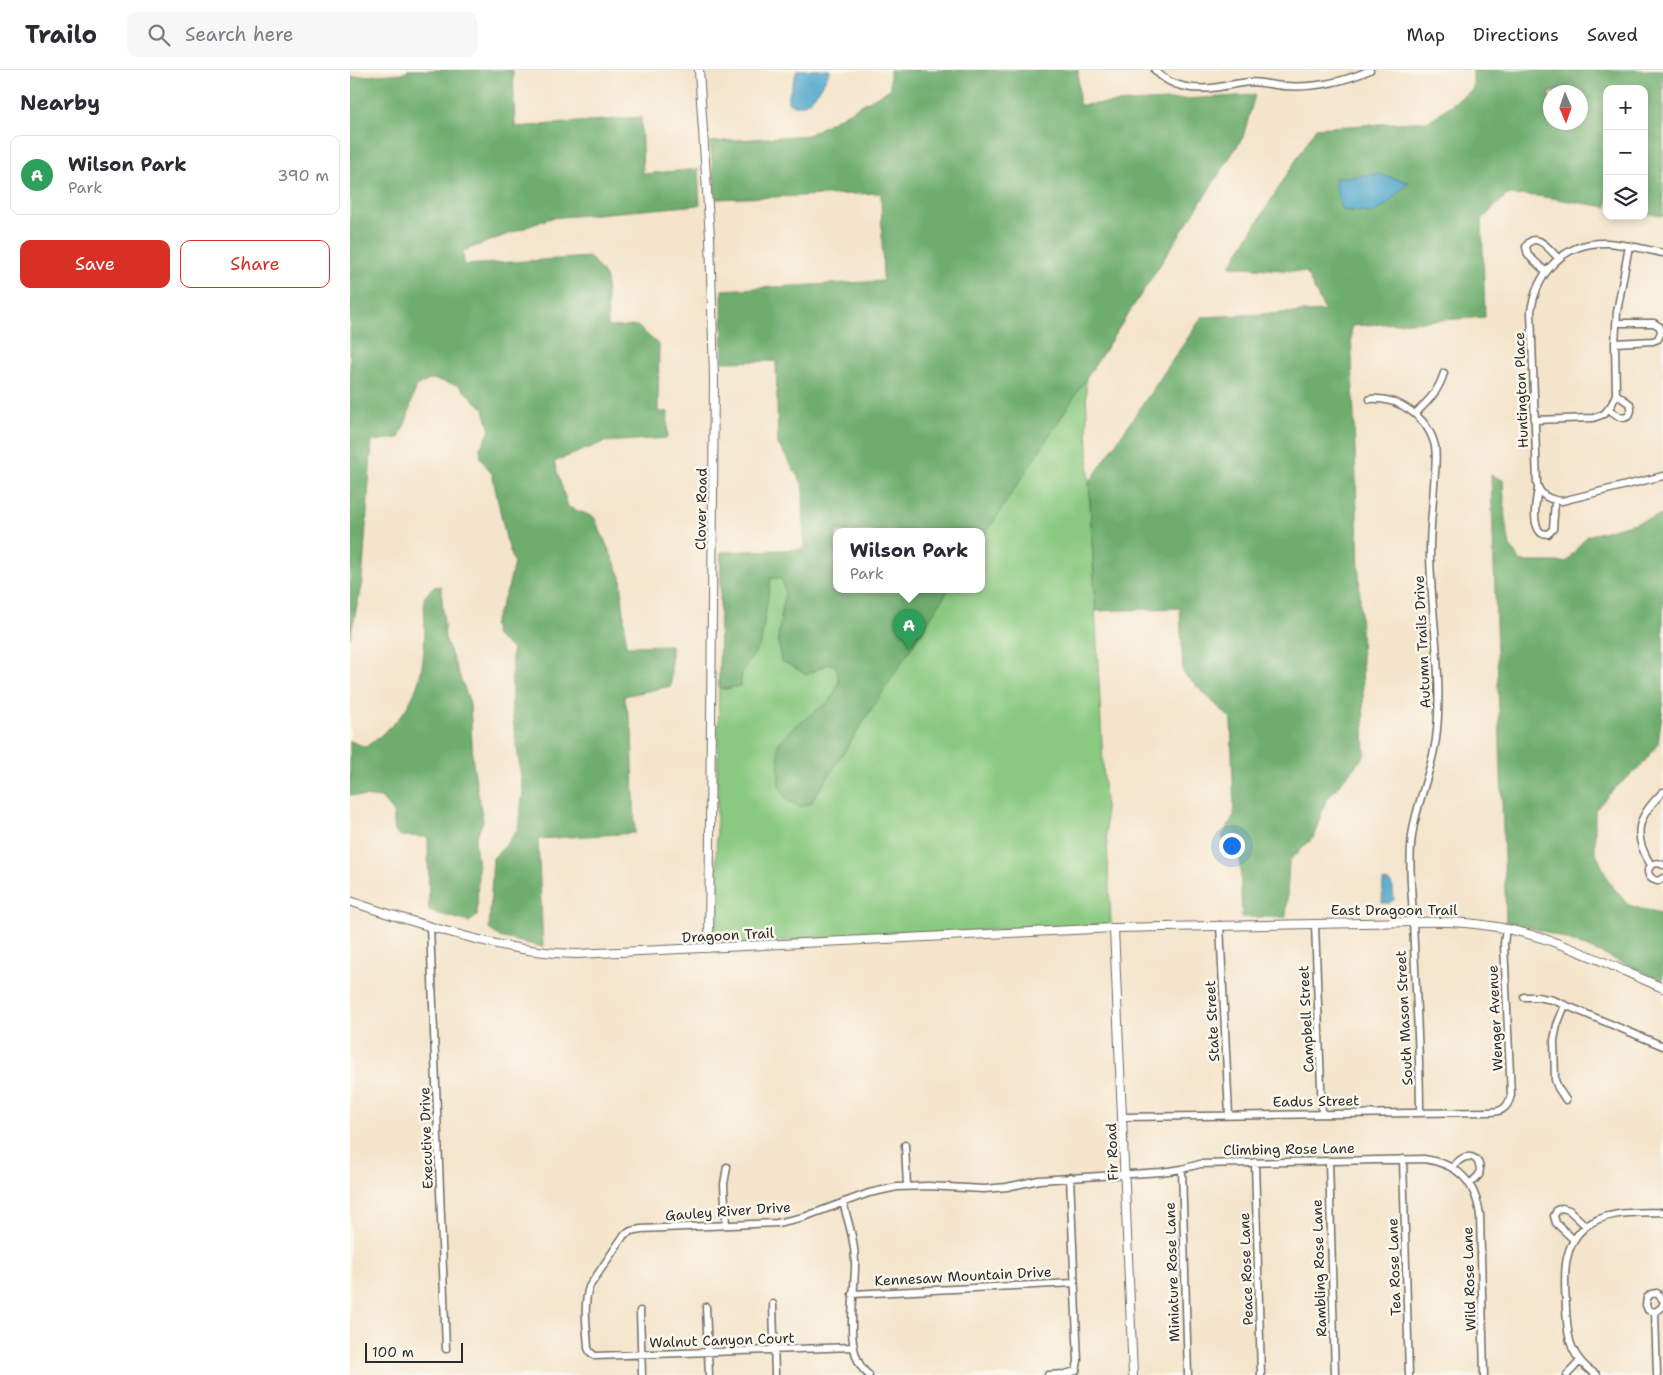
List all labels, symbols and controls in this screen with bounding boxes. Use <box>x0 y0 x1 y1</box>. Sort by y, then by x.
search box <box>127 12 477 57</box>
text: Trailo <box>25 19 97 51</box>
icon: search <box>145 21 173 49</box>
text: Search here <box>185 22 294 47</box>
text: Map <box>1407 23 1445 47</box>
text: Directions <box>1473 23 1559 47</box>
text: Saved <box>1587 23 1638 47</box>
north arrow <box>1543 85 1588 130</box>
map controls <box>1603 85 1648 220</box>
button: + <box>1603 85 1648 130</box>
text: Nearby <box>20 89 100 117</box>
button: − <box>1603 130 1648 175</box>
text: Wilson Park <box>68 152 187 177</box>
text: A <box>31 165 43 186</box>
text: 390 m <box>277 165 329 186</box>
button: layers <box>1603 175 1648 220</box>
text: Park <box>68 177 102 198</box>
button: Save <box>20 240 170 288</box>
button: Share <box>180 240 330 288</box>
street label: Huntington Place <box>1510 331 1532 448</box>
street label: Clover Road <box>691 468 711 550</box>
popup <box>833 528 985 593</box>
text: Wilson Park <box>850 538 968 563</box>
text: Park <box>850 563 884 584</box>
street label: Autumn Trails Drive <box>1410 575 1434 709</box>
pin: A <box>893 609 925 650</box>
your location <box>1219 833 1245 859</box>
street label: East Dragoon Trail <box>1331 901 1458 919</box>
street label: Dragoon Trail <box>682 924 775 946</box>
street label: South Mason Street <box>1391 950 1417 1086</box>
street label: Wenger Avenue <box>1483 964 1507 1071</box>
street label: Campbell Street <box>1294 965 1318 1073</box>
street label: State Street <box>1201 980 1223 1062</box>
street label: Executive Drive <box>415 1087 437 1189</box>
street label: Eadus Street <box>1273 1091 1359 1111</box>
street label: Fir Road <box>1102 1123 1122 1181</box>
street label: Climbing Rose Lane <box>1223 1139 1355 1159</box>
street label: Gauley River Drive <box>664 1198 792 1224</box>
street label: Rambling Rose Lane <box>1308 1199 1330 1337</box>
street label: Miniature Rose Lane <box>1161 1202 1183 1342</box>
street label: Peace Rose Lane <box>1235 1212 1257 1326</box>
street label: Tea Rose Lane <box>1383 1218 1405 1316</box>
street label: Wild Rose Lane <box>1458 1226 1480 1332</box>
street label: Kennesaw Mountain Drive <box>874 1262 1052 1290</box>
street label: Walnut Canyon Court <box>649 1328 795 1352</box>
scale bar <box>365 1340 462 1363</box>
text: 100 m <box>372 1343 414 1361</box>

